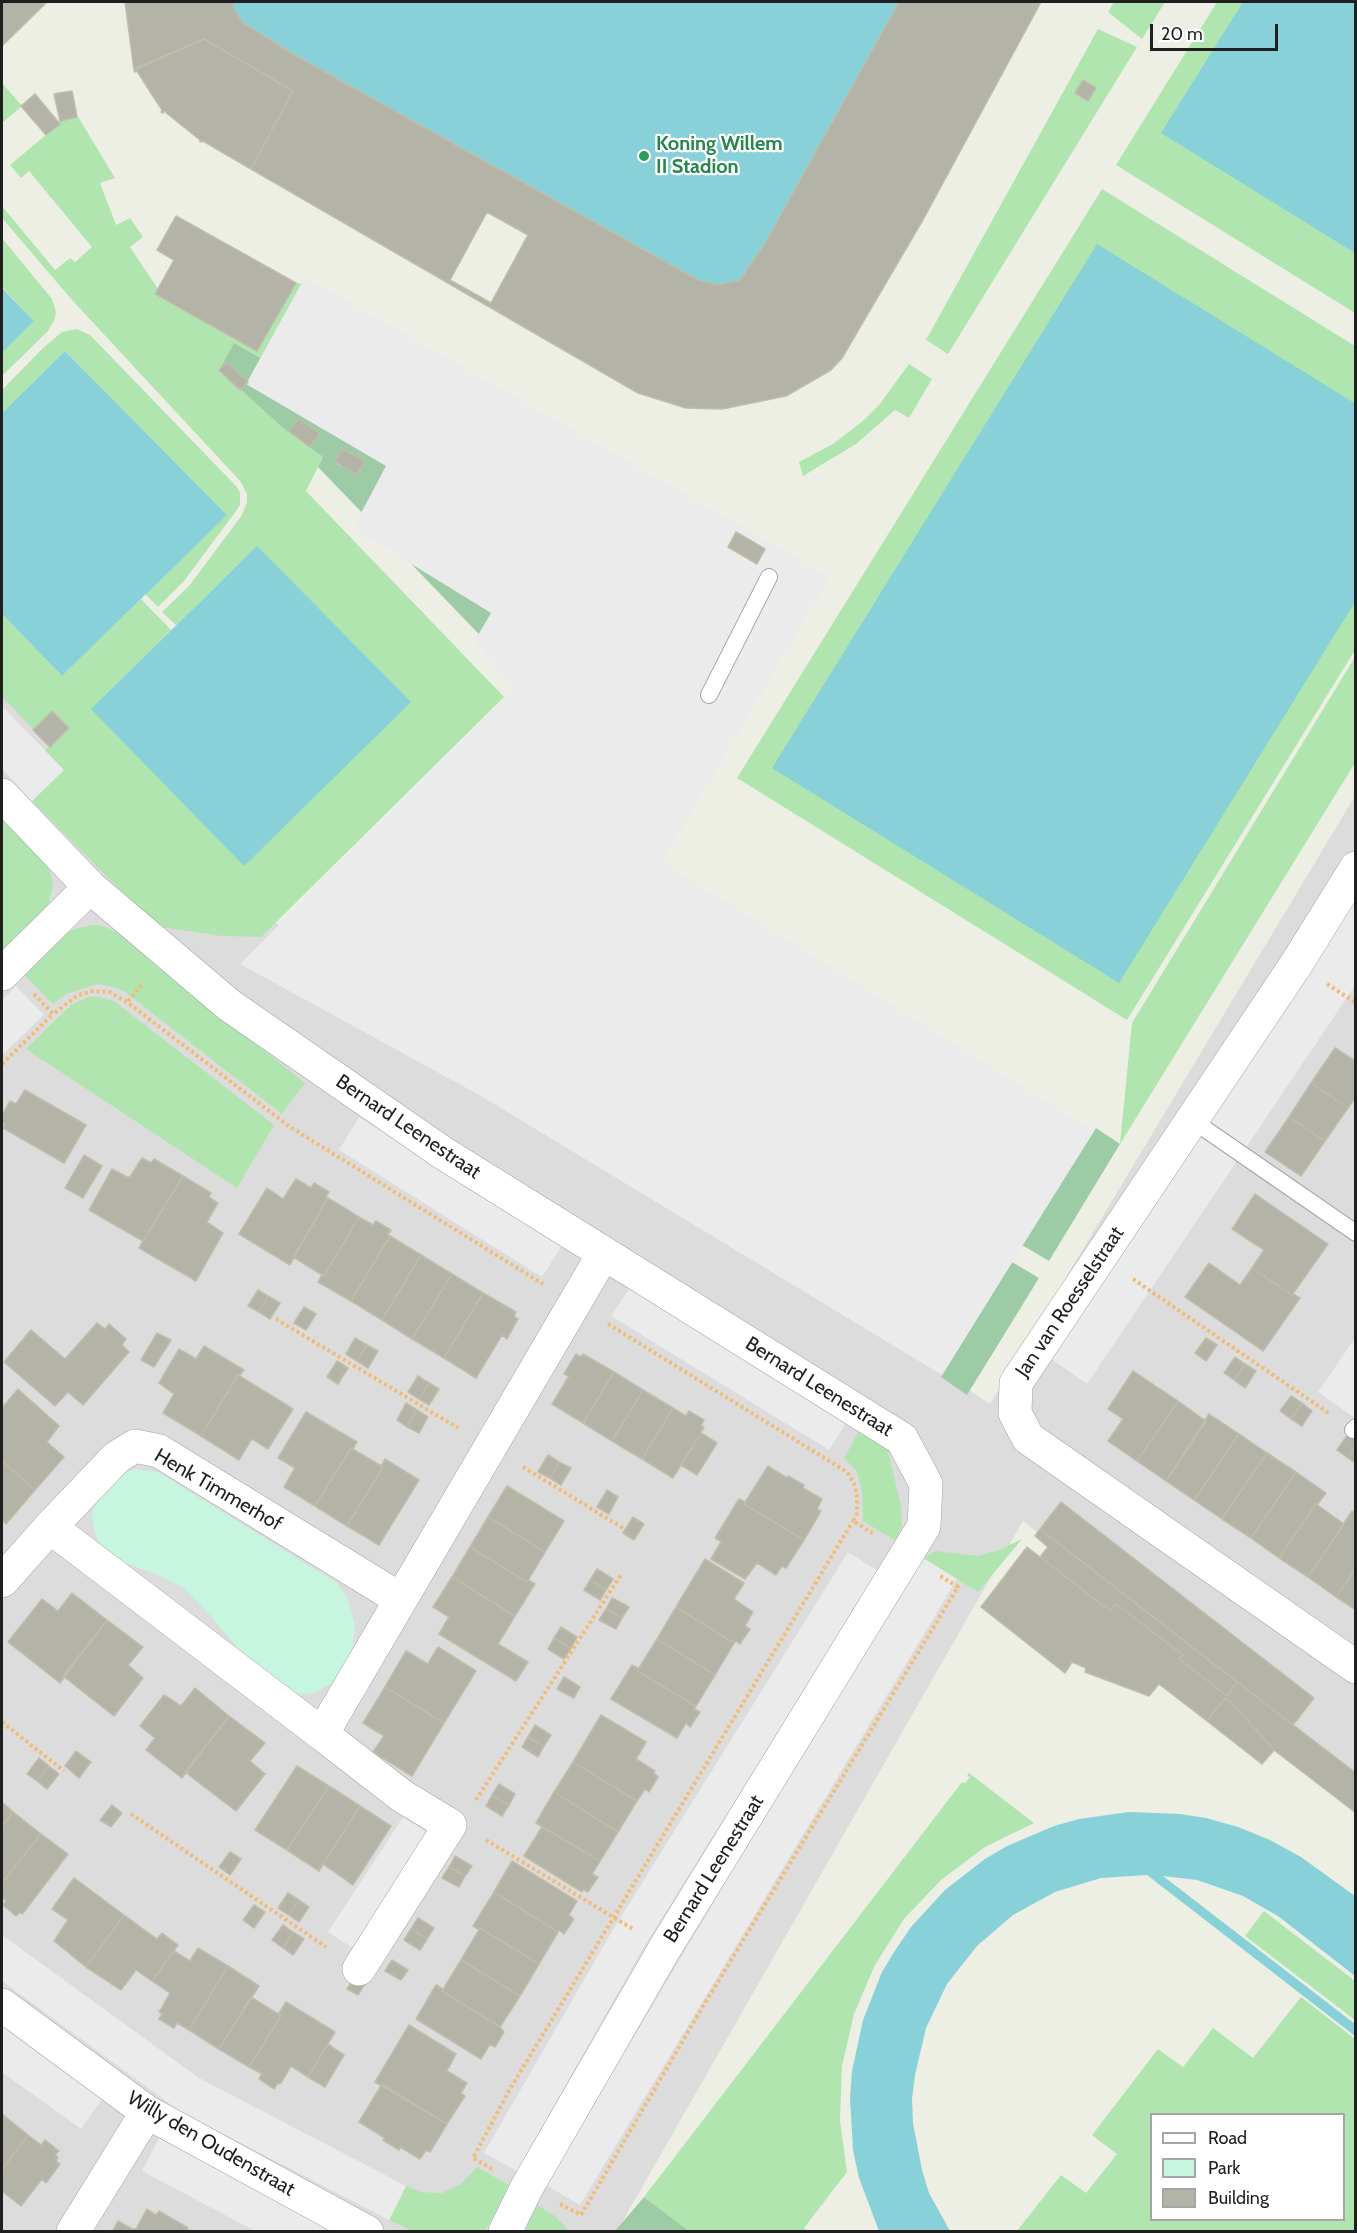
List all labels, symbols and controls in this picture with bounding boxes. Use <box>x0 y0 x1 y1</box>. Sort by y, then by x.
scale bar <box>1153 12 1280 50</box>
text: 20 m <box>1161 23 1203 45</box>
place label: Koning Willem II Stadion <box>656 132 783 179</box>
marker: Koning Willem II Stadion <box>637 149 651 163</box>
street label: Bernard Leenestraat <box>331 1070 485 1184</box>
street label: Jan van Roesselstraat <box>1011 1222 1129 1382</box>
street label: Bernard Leenestraat <box>741 1332 897 1442</box>
street label: Henk Timmerhof <box>150 1444 286 1536</box>
street label: Bernard Leenestraat <box>659 1791 769 1947</box>
street label: Willy den Oudenstraat <box>123 2086 299 2202</box>
legend <box>1150 2113 1345 2221</box>
text: Road <box>1208 2127 1247 2149</box>
text: Park <box>1208 2157 1240 2179</box>
text: Building <box>1208 2187 1269 2209</box>

